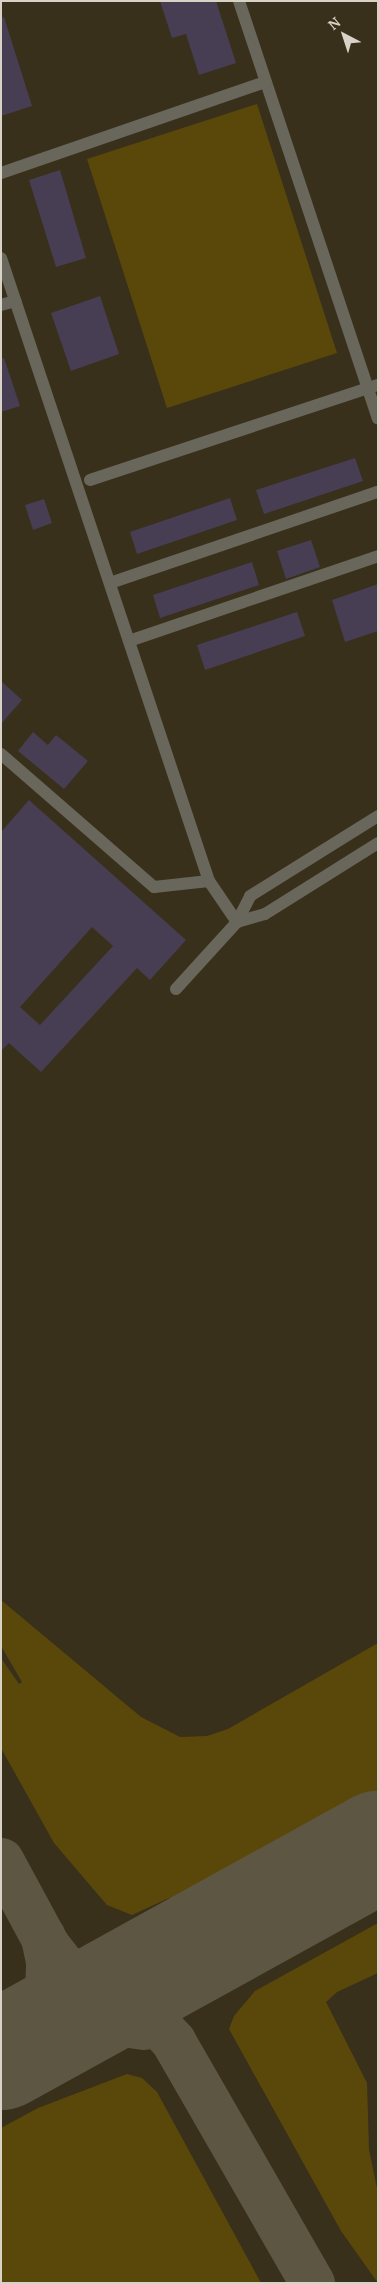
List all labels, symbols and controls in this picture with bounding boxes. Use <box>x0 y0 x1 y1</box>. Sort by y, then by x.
north arrow <box>319 10 369 60</box>
text: N <box>324 12 344 34</box>

